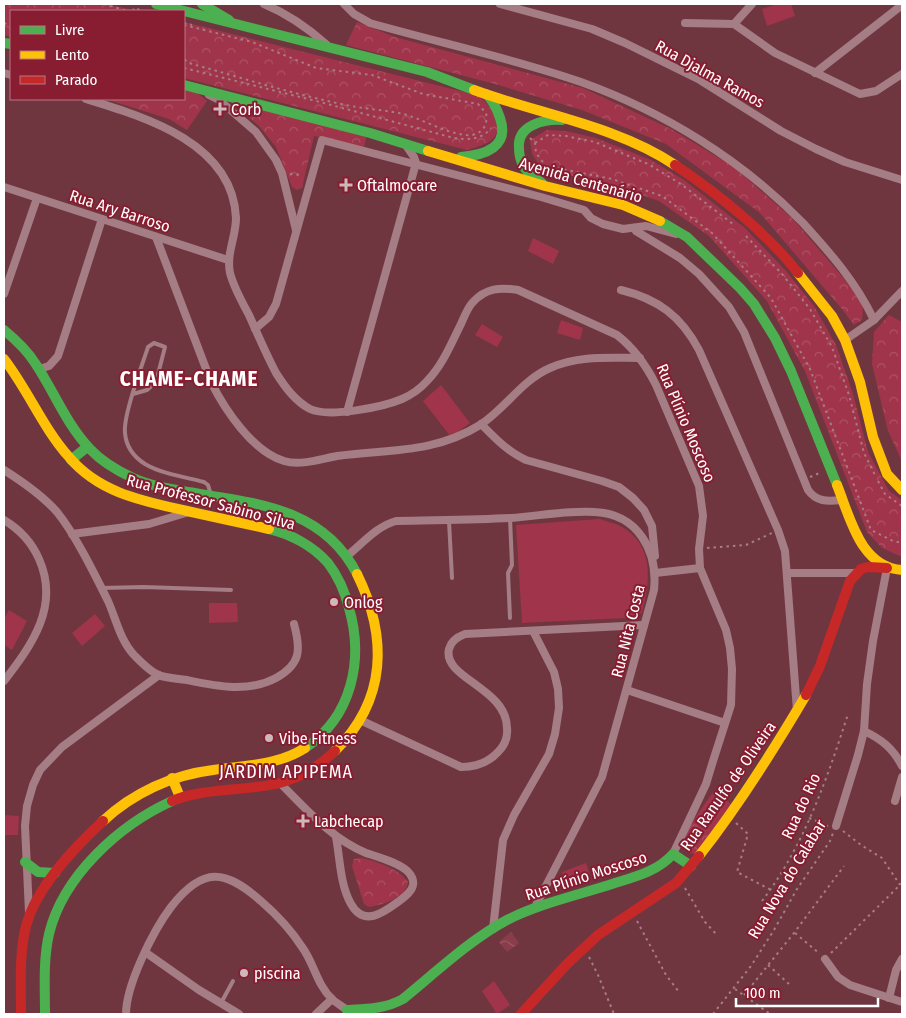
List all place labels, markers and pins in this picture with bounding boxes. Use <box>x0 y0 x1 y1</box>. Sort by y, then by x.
place label: Corb <box>231 100 261 119</box>
marker: Corb <box>213 102 227 116</box>
place label: Oftalmocare <box>357 176 437 195</box>
marker: Oftalmocare <box>339 178 353 192</box>
place label: Onlog <box>344 593 383 612</box>
marker: Onlog <box>328 596 340 608</box>
place label: Vibe Fitness <box>279 729 357 748</box>
marker: Vibe Fitness <box>263 732 275 744</box>
place label: Labchecap <box>314 812 384 831</box>
marker: Labchecap <box>296 814 310 828</box>
place label: piscina <box>254 964 301 983</box>
marker: piscina <box>238 967 250 979</box>

